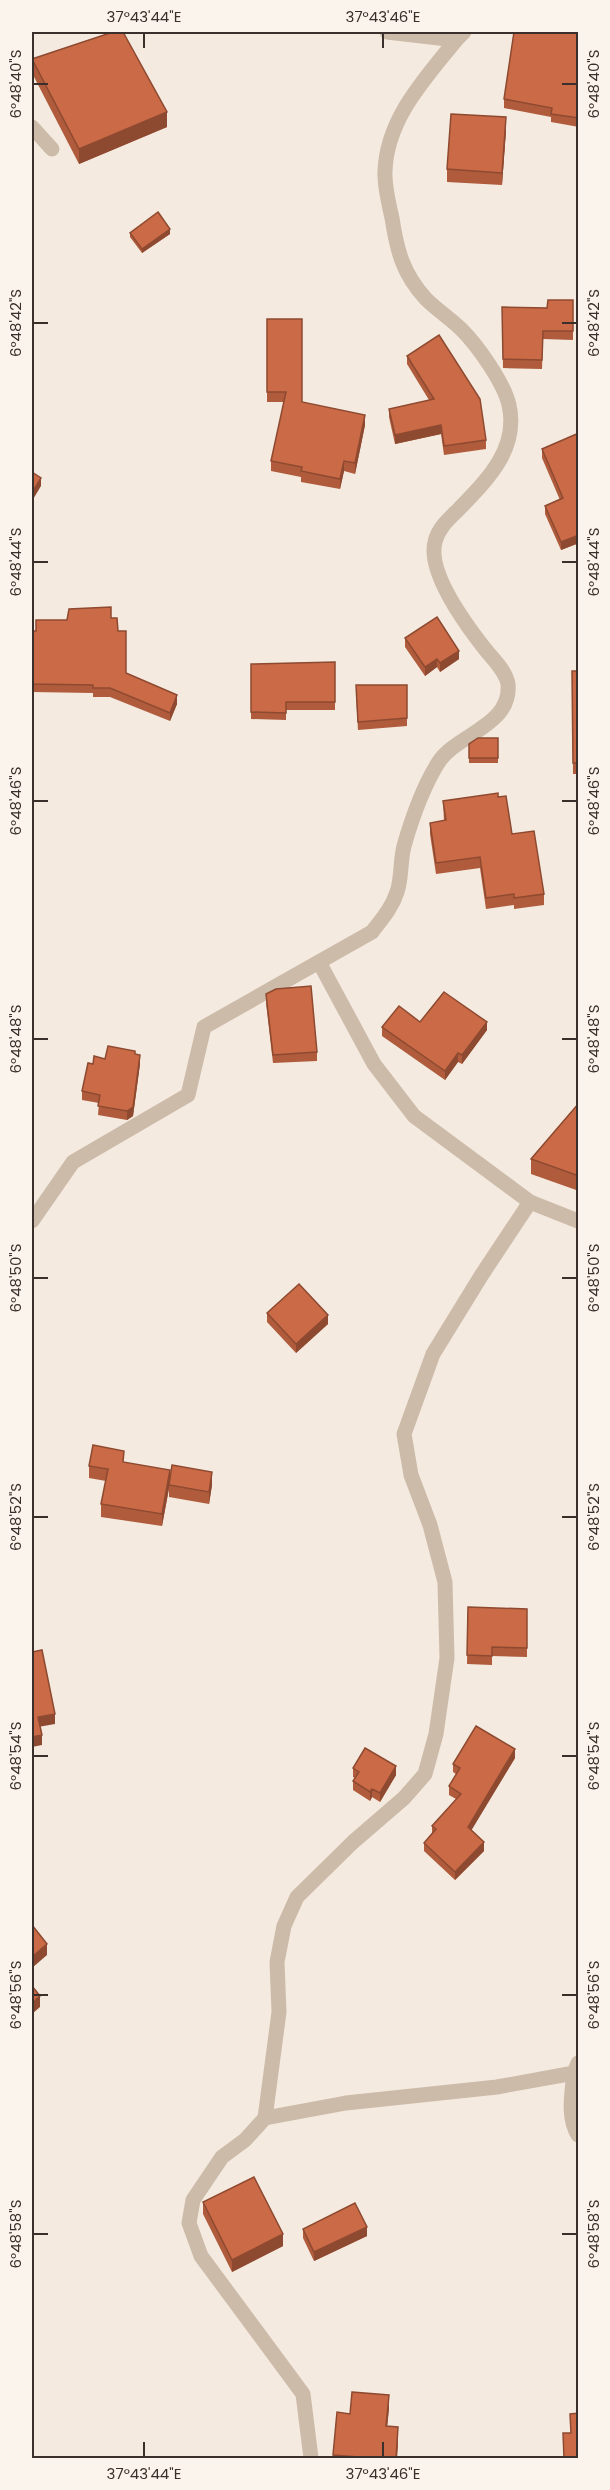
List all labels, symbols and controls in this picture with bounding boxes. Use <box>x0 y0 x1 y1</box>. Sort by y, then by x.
text: 37°43'44"E <box>107 6 181 27</box>
text: 37°43'46"E <box>346 6 420 27</box>
text: 6°48'40"S <box>5 49 26 119</box>
text: 6°48'40"S <box>583 49 604 119</box>
text: 6°48'42"S <box>5 289 26 357</box>
text: 6°48'42"S <box>583 289 604 357</box>
text: 6°48'44"S <box>5 527 26 597</box>
text: 6°48'44"S <box>583 527 604 597</box>
text: 6°48'46"S <box>5 766 26 836</box>
text: 6°48'46"S <box>583 766 604 836</box>
text: 6°48'48"S <box>5 1004 26 1074</box>
text: 6°48'48"S <box>583 1004 604 1074</box>
text: 6°48'50"S <box>5 1244 26 1313</box>
text: 6°48'50"S <box>583 1244 604 1313</box>
text: 6°48'52"S <box>5 1483 26 1551</box>
text: 6°48'52"S <box>583 1483 604 1551</box>
text: 6°48'54"S <box>5 1721 26 1791</box>
text: 6°48'54"S <box>583 1721 604 1791</box>
text: 6°48'56"S <box>5 1960 26 2030</box>
text: 6°48'56"S <box>583 1960 604 2030</box>
text: 6°48'58"S <box>5 2199 26 2269</box>
text: 6°48'58"S <box>583 2199 604 2269</box>
text: 37°43'44"E <box>107 2463 181 2484</box>
text: 37°43'46"E <box>346 2463 420 2484</box>

